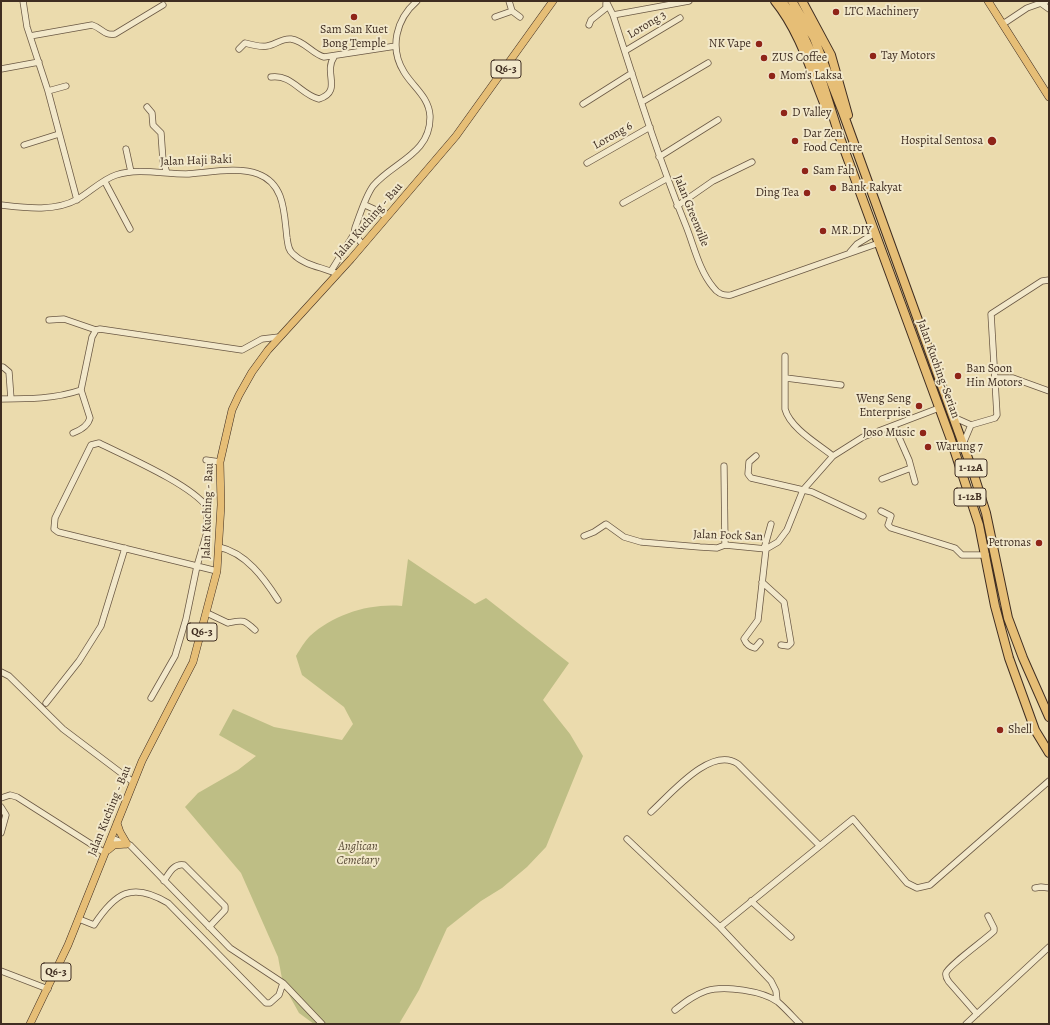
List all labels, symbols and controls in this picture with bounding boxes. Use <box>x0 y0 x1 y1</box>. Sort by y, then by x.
place label: LTC Machinery <box>844 5 918 19</box>
marker: LTC Machinery <box>831 7 841 17</box>
street label: Lorong 3 <box>625 8 669 42</box>
marker: Sam San Kuet Bong Temple <box>349 12 359 22</box>
place label: Sam San Kuet Bong Temple <box>320 23 388 51</box>
place label: NK Vape <box>709 37 751 51</box>
marker: NK Vape <box>754 39 764 49</box>
place label: Tay Motors <box>881 49 935 63</box>
place label: ZUS Coffee <box>772 51 827 65</box>
marker: Tay Motors <box>868 51 878 61</box>
marker: ZUS Coffee <box>759 53 769 63</box>
road number: Q6-3 <box>491 60 521 78</box>
place label: Mom's Laksa <box>780 69 842 83</box>
marker: Mom's Laksa <box>767 71 777 81</box>
place label: D Valley <box>792 106 831 120</box>
marker: D Valley <box>779 108 789 118</box>
street label: Lorong 6 <box>591 119 635 153</box>
place label: Dar Zen Food Centre <box>803 127 862 155</box>
place label: Hospital Sentosa <box>900 134 983 148</box>
marker: Hospital Sentosa <box>986 135 998 147</box>
marker: Dar Zen Food Centre <box>790 136 800 146</box>
street label: Jalan Haji Baki <box>160 153 232 169</box>
place label: Sam Fah <box>813 164 855 178</box>
marker: Sam Fah <box>800 166 810 176</box>
street label: Jalan Greenville <box>670 173 712 249</box>
street label: Jalan Kuching - Bau <box>332 180 406 262</box>
place label: Bank Rakyat <box>841 181 902 195</box>
marker: Bank Rakyat <box>828 183 838 193</box>
place label: Ding Tea <box>755 186 799 200</box>
marker: Ding Tea <box>802 188 812 198</box>
place label: MR.DIY <box>831 224 871 238</box>
marker: MR.DIY <box>818 226 828 236</box>
street label: Jalan Kuching-Serian <box>913 318 963 420</box>
place label: Ban Soon Hin Motors <box>966 362 1023 390</box>
marker: Ban Soon Hin Motors <box>953 371 963 381</box>
place label: Weng Seng Enterprise <box>856 392 911 420</box>
marker: Weng Seng Enterprise <box>914 401 924 411</box>
place label: Joso Music <box>863 426 915 440</box>
marker: Joso Music <box>918 428 928 438</box>
place label: Warung 7 <box>936 440 983 454</box>
marker: Warung 7 <box>923 442 933 452</box>
road number: 1-12A <box>955 459 987 477</box>
street label: Jalan Kuching - Bau <box>199 463 217 559</box>
road number: 1-12B <box>954 488 986 506</box>
street label: Jalan Fock San <box>693 528 763 544</box>
place label: Petronas <box>988 536 1031 550</box>
marker: Petronas <box>1034 538 1044 548</box>
road number: Q6-3 <box>187 623 217 641</box>
place label: Shell <box>1008 723 1032 737</box>
marker: Shell <box>995 725 1005 735</box>
street label: Jalan Kuching - Bau <box>85 764 135 858</box>
park label: Anglican Cemetary <box>337 840 379 868</box>
road number: Q6-3 <box>41 963 71 981</box>

